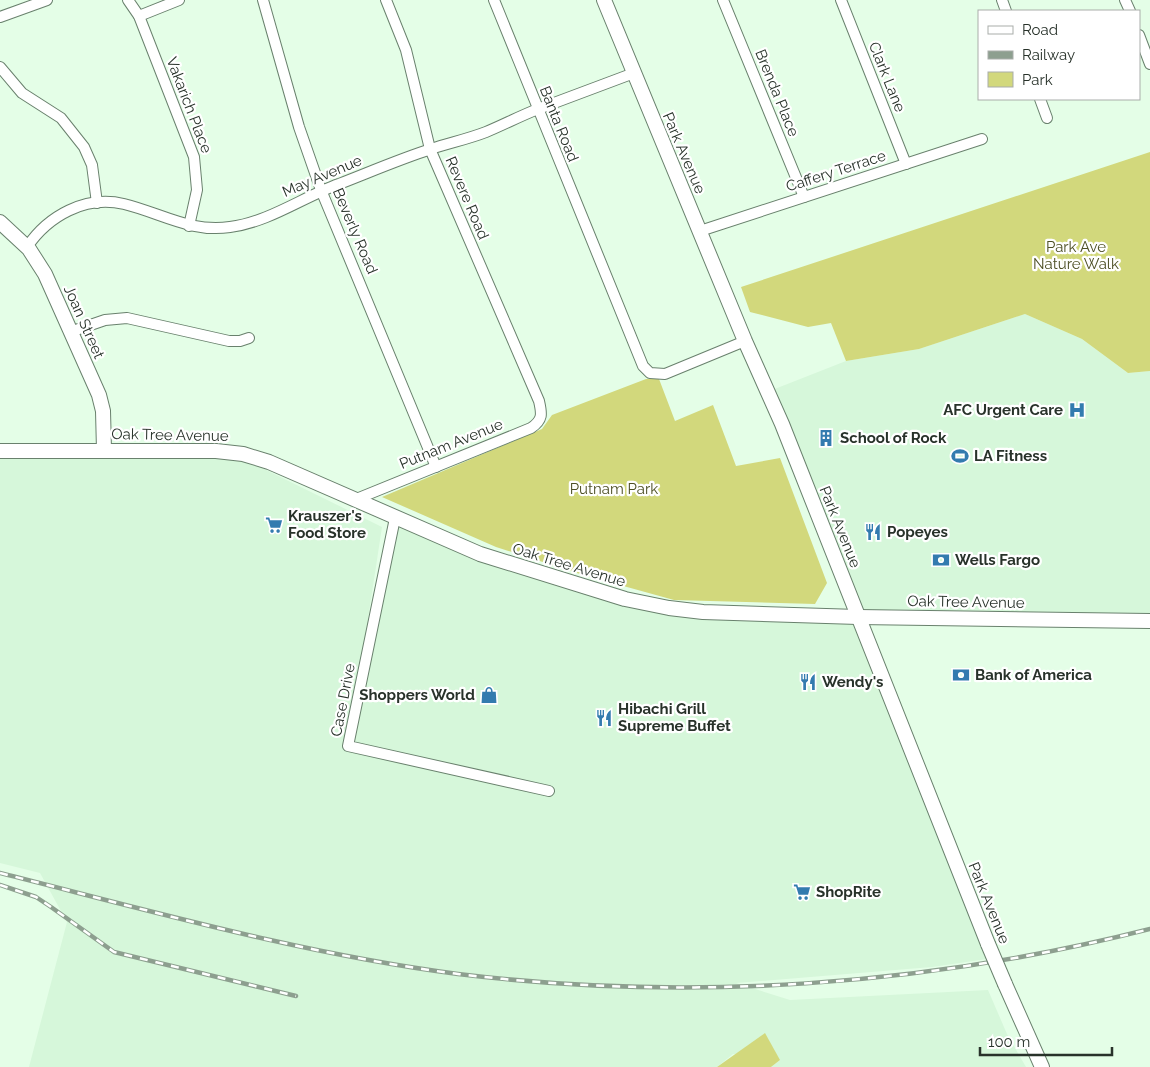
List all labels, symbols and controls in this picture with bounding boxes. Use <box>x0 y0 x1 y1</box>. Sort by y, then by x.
legend <box>978 10 1140 100</box>
text: Road <box>1022 21 1058 39</box>
street label: Clark Lane <box>865 39 909 115</box>
text: Railway <box>1022 46 1075 64</box>
street label: Brenda Place <box>751 47 803 139</box>
street label: Vakarich Place <box>162 54 216 156</box>
text: Park <box>1022 71 1053 89</box>
street label: Banta Road <box>536 84 582 164</box>
street label: Park Avenue <box>659 110 709 197</box>
street label: Caffery Terrace <box>784 146 888 196</box>
street label: May Avenue <box>279 151 365 201</box>
street label: Revere Road <box>441 154 493 242</box>
street label: Beverly Road <box>329 185 381 277</box>
park label: Park Ave Nature Walk <box>1033 238 1119 273</box>
street label: Joan Street <box>60 283 108 361</box>
hospital icon: AFC Urgent Care <box>1067 400 1087 420</box>
place label: AFC Urgent Care <box>943 401 1063 419</box>
street label: Putnam Avenue <box>397 415 506 473</box>
street label: Oak Tree Avenue <box>111 425 229 445</box>
building icon: School of Rock <box>816 428 836 448</box>
place label: School of Rock <box>840 429 947 447</box>
sports icon: LA Fitness <box>950 446 970 466</box>
place label: LA Fitness <box>974 447 1047 465</box>
park label: Putnam Park <box>570 480 658 498</box>
street label: Park Avenue <box>815 483 865 571</box>
place label: Krauszer's Food Store <box>288 507 366 542</box>
supermarket icon: Krauszer's Food Store <box>264 515 284 535</box>
restaurant icon: Popeyes <box>863 522 883 542</box>
place label: Popeyes <box>887 523 948 541</box>
street label: Oak Tree Avenue <box>510 539 628 591</box>
bank icon: Wells Fargo <box>931 550 951 570</box>
place label: Wells Fargo <box>955 551 1040 569</box>
street label: Oak Tree Avenue <box>907 592 1025 612</box>
street label: Case Drive <box>327 662 359 738</box>
bank icon: Bank of America <box>951 665 971 685</box>
place label: Bank of America <box>975 666 1092 684</box>
restaurant icon: Wendy's <box>798 672 818 692</box>
place label: Wendy's <box>822 673 883 691</box>
shop icon: Shoppers World <box>479 685 499 705</box>
place label: Shoppers World <box>359 686 475 704</box>
place label: Hibachi Grill Supreme Buffet <box>618 700 731 735</box>
restaurant icon: Hibachi Grill Supreme Buffet <box>594 708 614 728</box>
street label: Park Avenue <box>964 859 1014 947</box>
supermarket icon: ShopRite <box>792 882 812 902</box>
place label: ShopRite <box>816 883 881 901</box>
scale bar <box>980 1024 1112 1056</box>
text: 100 m <box>988 1033 1030 1051</box>

